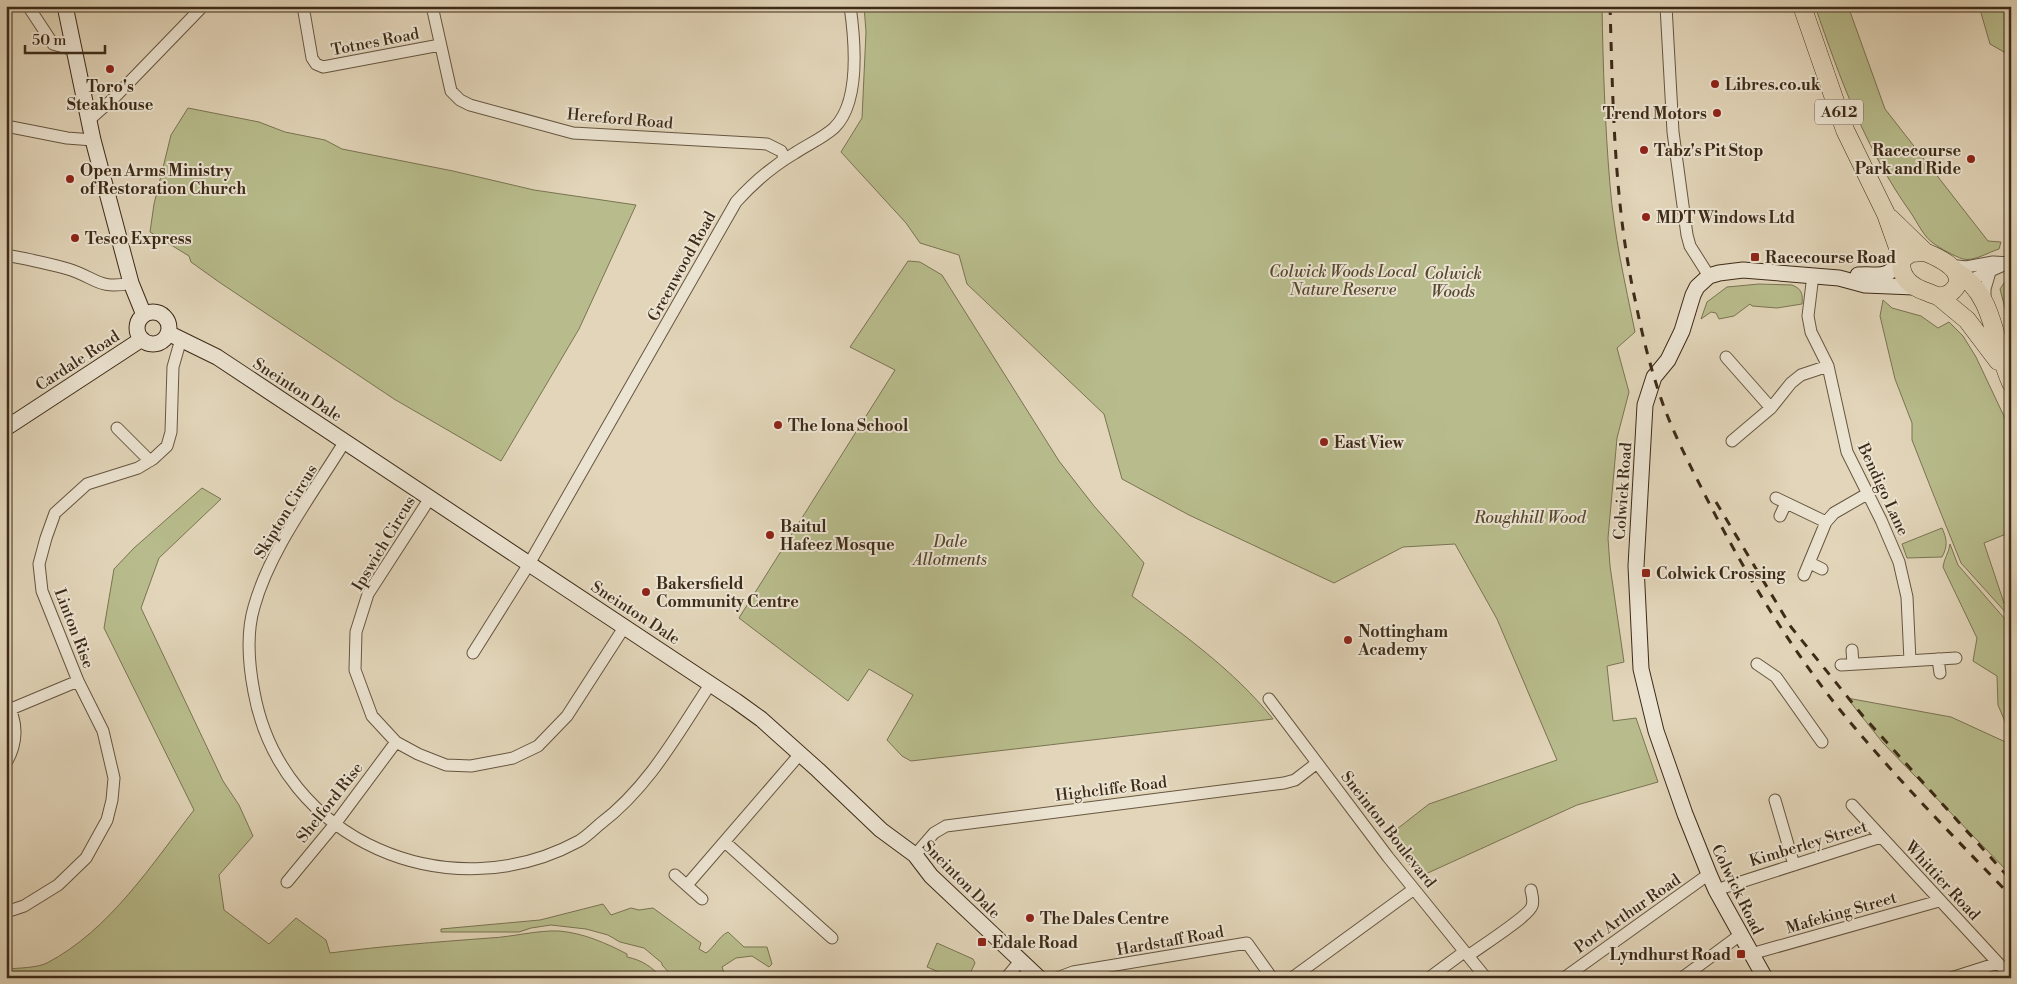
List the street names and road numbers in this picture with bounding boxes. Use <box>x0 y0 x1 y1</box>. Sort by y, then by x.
street label: Totnes Road <box>329 24 421 60</box>
road number: A612 <box>1815 100 1863 124</box>
street label: Hereford Road <box>566 104 674 134</box>
street label: Greenwood Road <box>643 208 720 325</box>
street label: Cardale Road <box>32 326 123 395</box>
street label: Sneinton Dale <box>249 354 346 426</box>
street label: Bendigo Lane <box>1852 439 1913 539</box>
street label: Colwick Road <box>1610 442 1636 541</box>
street label: Skipton Circus <box>250 461 322 562</box>
street label: Ipswich Circus <box>348 493 420 594</box>
street label: Sneinton Dale <box>587 577 684 649</box>
street label: Linton Rise <box>50 585 98 671</box>
street label: Shelford Rise <box>292 758 367 847</box>
street label: Sneinton Boulevard <box>1336 767 1440 892</box>
street label: Highcliffe Road <box>1054 772 1168 806</box>
street label: Kimberley Street <box>1747 816 1870 871</box>
street label: Sneinton Dale <box>918 836 1005 923</box>
street label: Whittier Road <box>1900 836 1984 924</box>
street label: Colwick Road <box>1707 841 1768 938</box>
street label: Port Arthur Road <box>1571 870 1685 958</box>
street label: Mafeking Street <box>1784 888 1899 938</box>
street label: Hardstaff Road <box>1115 922 1225 960</box>

